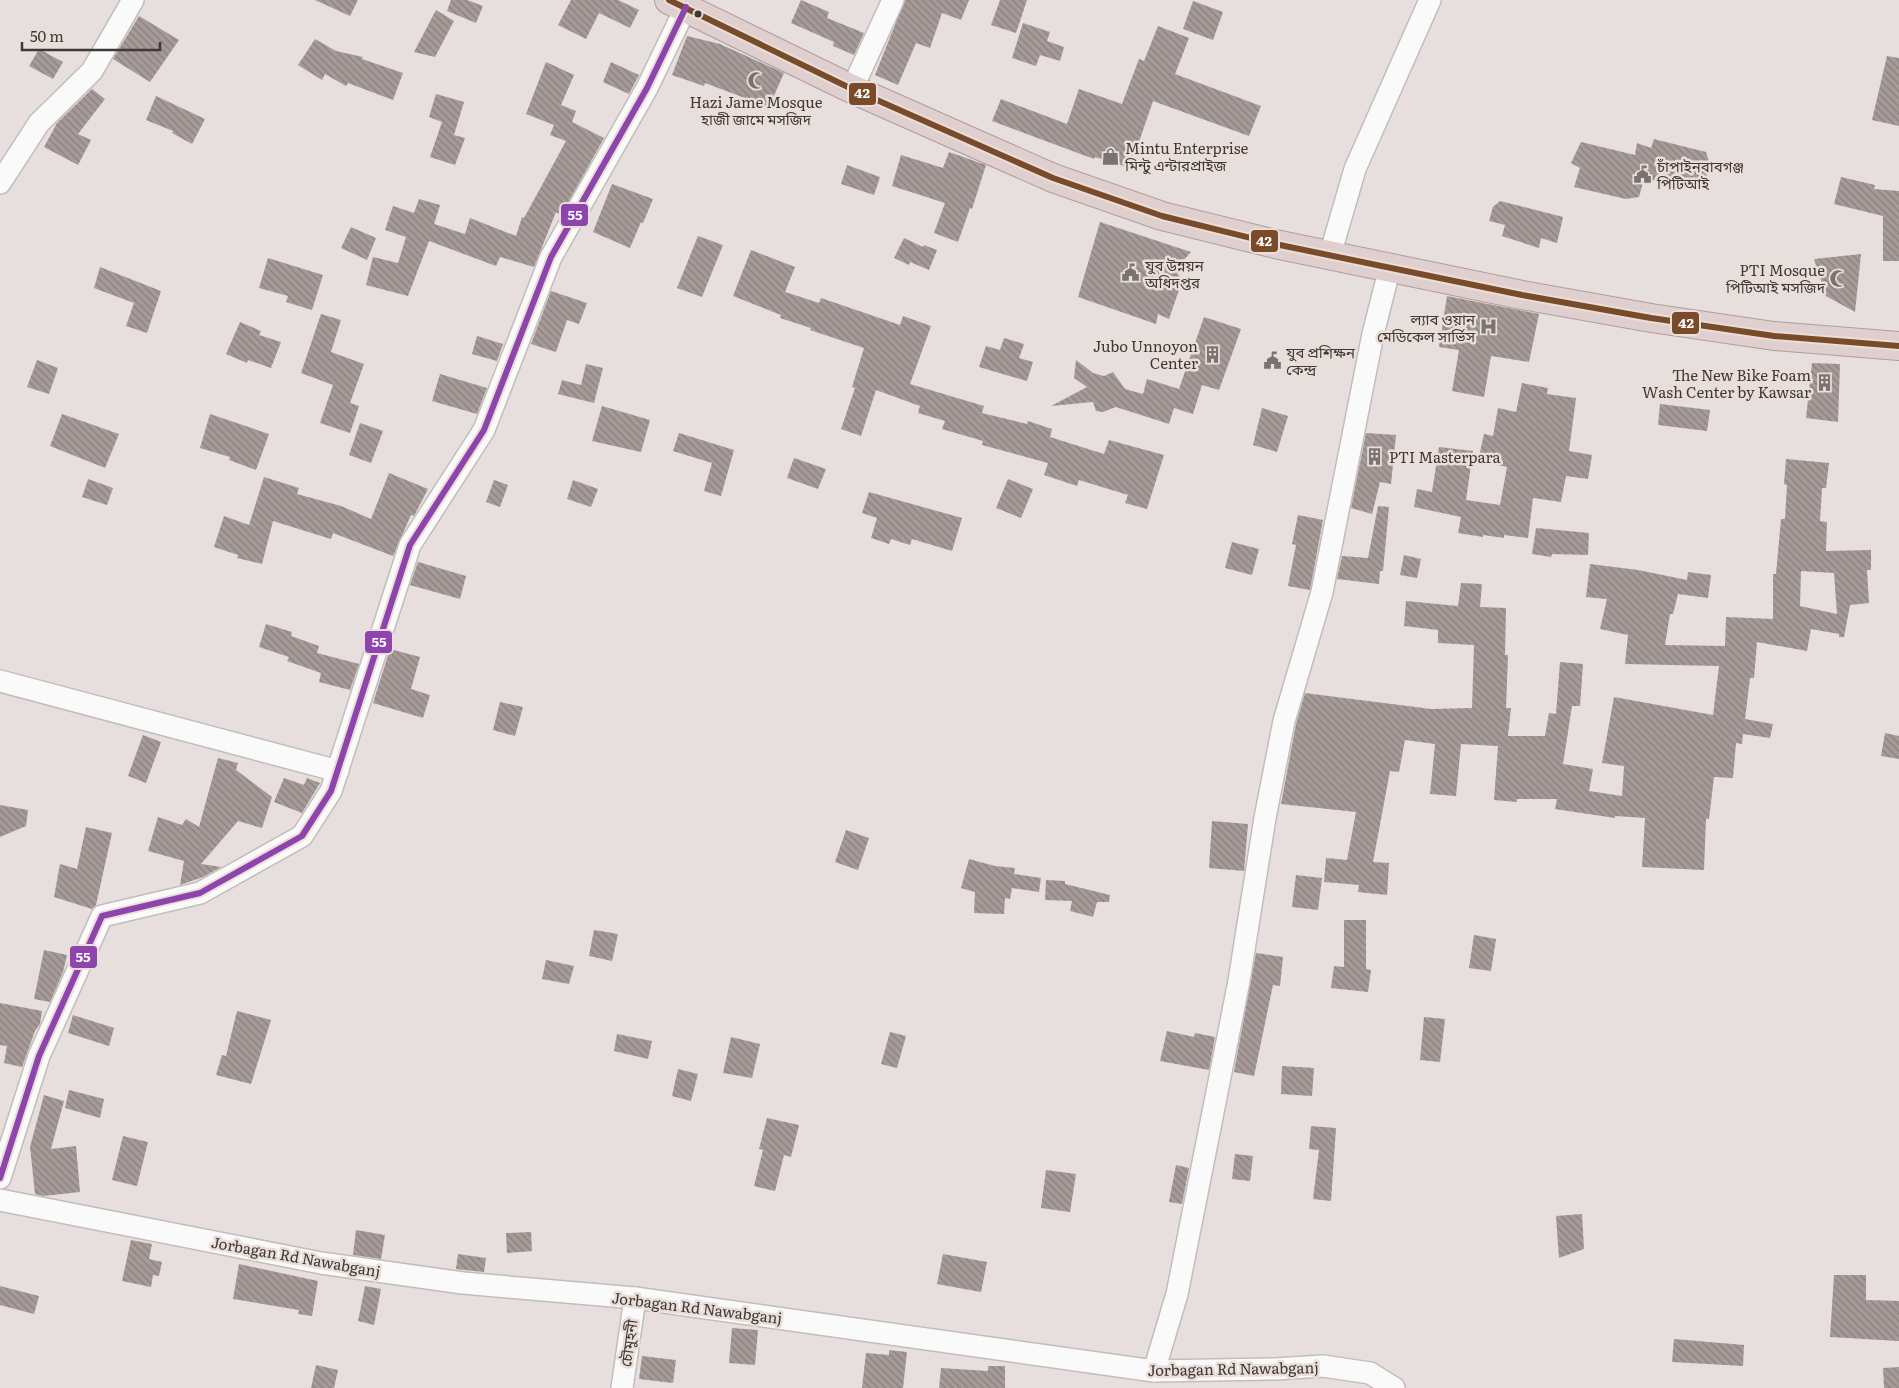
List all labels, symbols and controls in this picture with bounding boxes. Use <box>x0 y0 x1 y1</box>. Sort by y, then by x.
unlabelled marker <box>693 9 703 19</box>
scale bar <box>22 20 160 52</box>
text: 50 m <box>30 24 64 47</box>
mosque icon: Hazi Jame Mosque হাজী জামে মসজিদ <box>746 70 766 90</box>
line badge: 42 <box>848 82 877 106</box>
text: 42 <box>854 82 870 102</box>
place label: Hazi Jame Mosque হাজী জামে মসজিদ <box>689 90 823 130</box>
place label: Mintu Enterprise মিন্টু এন্টারপ্রাইজ <box>1124 136 1249 176</box>
shop icon: Mintu Enterprise মিন্টু এন্টারপ্রাইজ <box>1101 146 1121 166</box>
place label: চাঁপাইনবাবগঞ্জ পিটিআই <box>1656 154 1744 194</box>
public building icon: চাঁপাইনবাবগঞ্জ পিটিআই <box>1633 164 1653 184</box>
line badge: 55 <box>560 203 589 227</box>
text: 55 <box>567 204 583 224</box>
line badge: 42 <box>1250 229 1279 253</box>
text: 42 <box>1256 230 1272 250</box>
place label: যুব উন্নয়ন অধিদপ্তর <box>1144 253 1205 293</box>
place label: PTI Mosque পিটিআই মসজিদ <box>1725 258 1826 298</box>
public building icon: যুব উন্নয়ন অধিদপ্তর <box>1121 263 1141 283</box>
mosque icon: PTI Mosque পিটিআই মসজিদ <box>1829 268 1849 288</box>
place label: ল্যাব ওয়ান মেডিকেল সার্ভিস <box>1377 307 1476 347</box>
line badge: 42 <box>1671 311 1700 335</box>
text: 42 <box>1678 312 1694 332</box>
hospital icon: ল্যাব ওয়ান মেডিকেল সার্ভিস <box>1479 317 1499 337</box>
place label: Jubo Unnoyon Center <box>1093 334 1198 374</box>
place label: যুব প্রশিক্ষন কেন্দ্র <box>1285 340 1356 380</box>
building icon: Jubo Unnoyon Center <box>1202 344 1222 364</box>
public building icon: যুব প্রশিক্ষন কেন্দ্র <box>1262 350 1282 370</box>
place label: The New Bike Foam Wash Center by Kawsar <box>1642 363 1811 403</box>
building icon: The New Bike Foam Wash Center by Kawsar <box>1815 373 1835 393</box>
place label: PTI Masterpara <box>1389 445 1502 468</box>
building icon: PTI Masterpara <box>1365 446 1385 466</box>
line badge: 55 <box>364 630 393 654</box>
text: 55 <box>371 631 387 651</box>
line badge: 55 <box>69 945 98 969</box>
text: 55 <box>75 946 91 966</box>
street label: Jorbagan Rd Nawabganj <box>210 1230 382 1282</box>
street label: Jorbagan Rd Nawabganj <box>611 1285 783 1329</box>
street label: চৌমুহনী <box>613 1317 643 1368</box>
street label: Jorbagan Rd Nawabganj <box>1147 1355 1319 1381</box>

